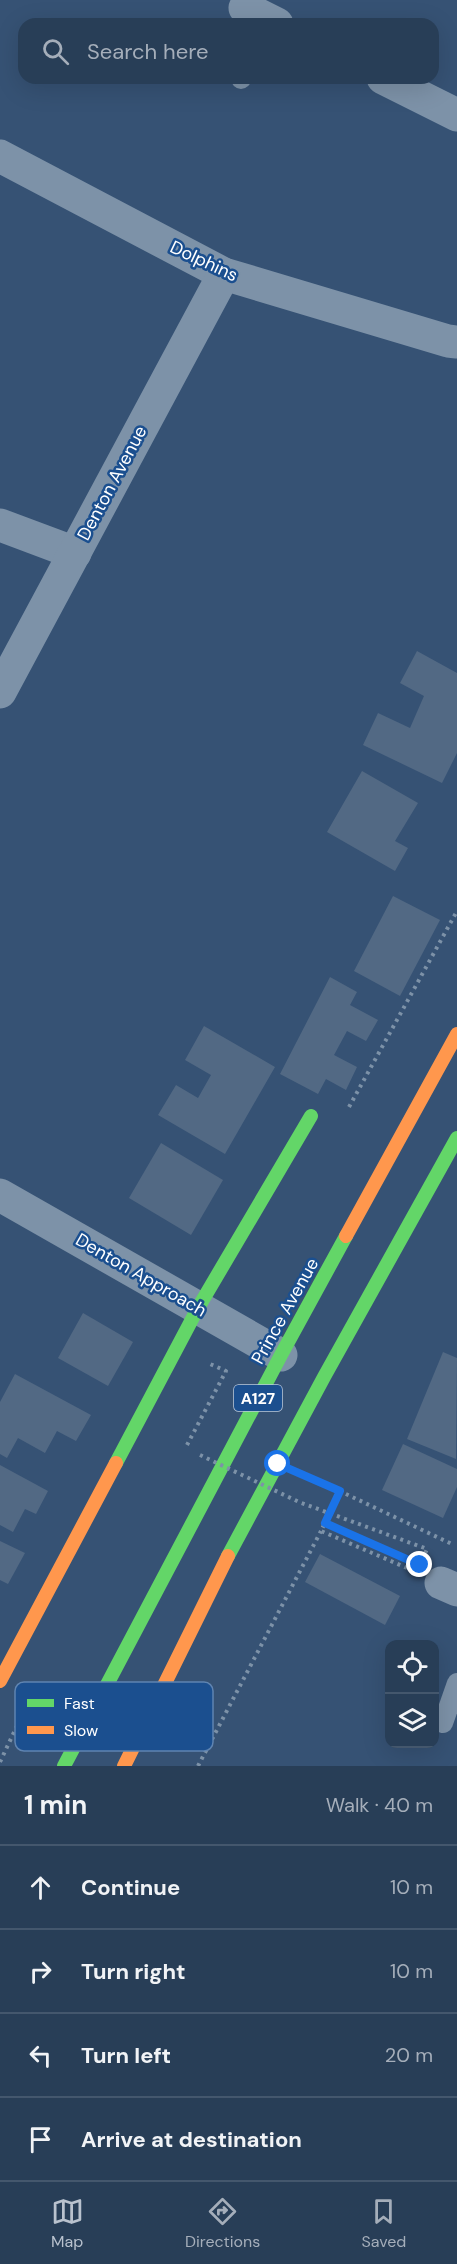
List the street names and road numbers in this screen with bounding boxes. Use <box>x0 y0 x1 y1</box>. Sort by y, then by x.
street label: Dolphins <box>166 235 242 287</box>
street label: Denton Avenue <box>72 421 152 545</box>
street label: Denton Approach <box>71 1228 211 1322</box>
street label: Prince Avenue <box>246 1253 324 1369</box>
road number: A127 <box>234 1385 282 1411</box>

